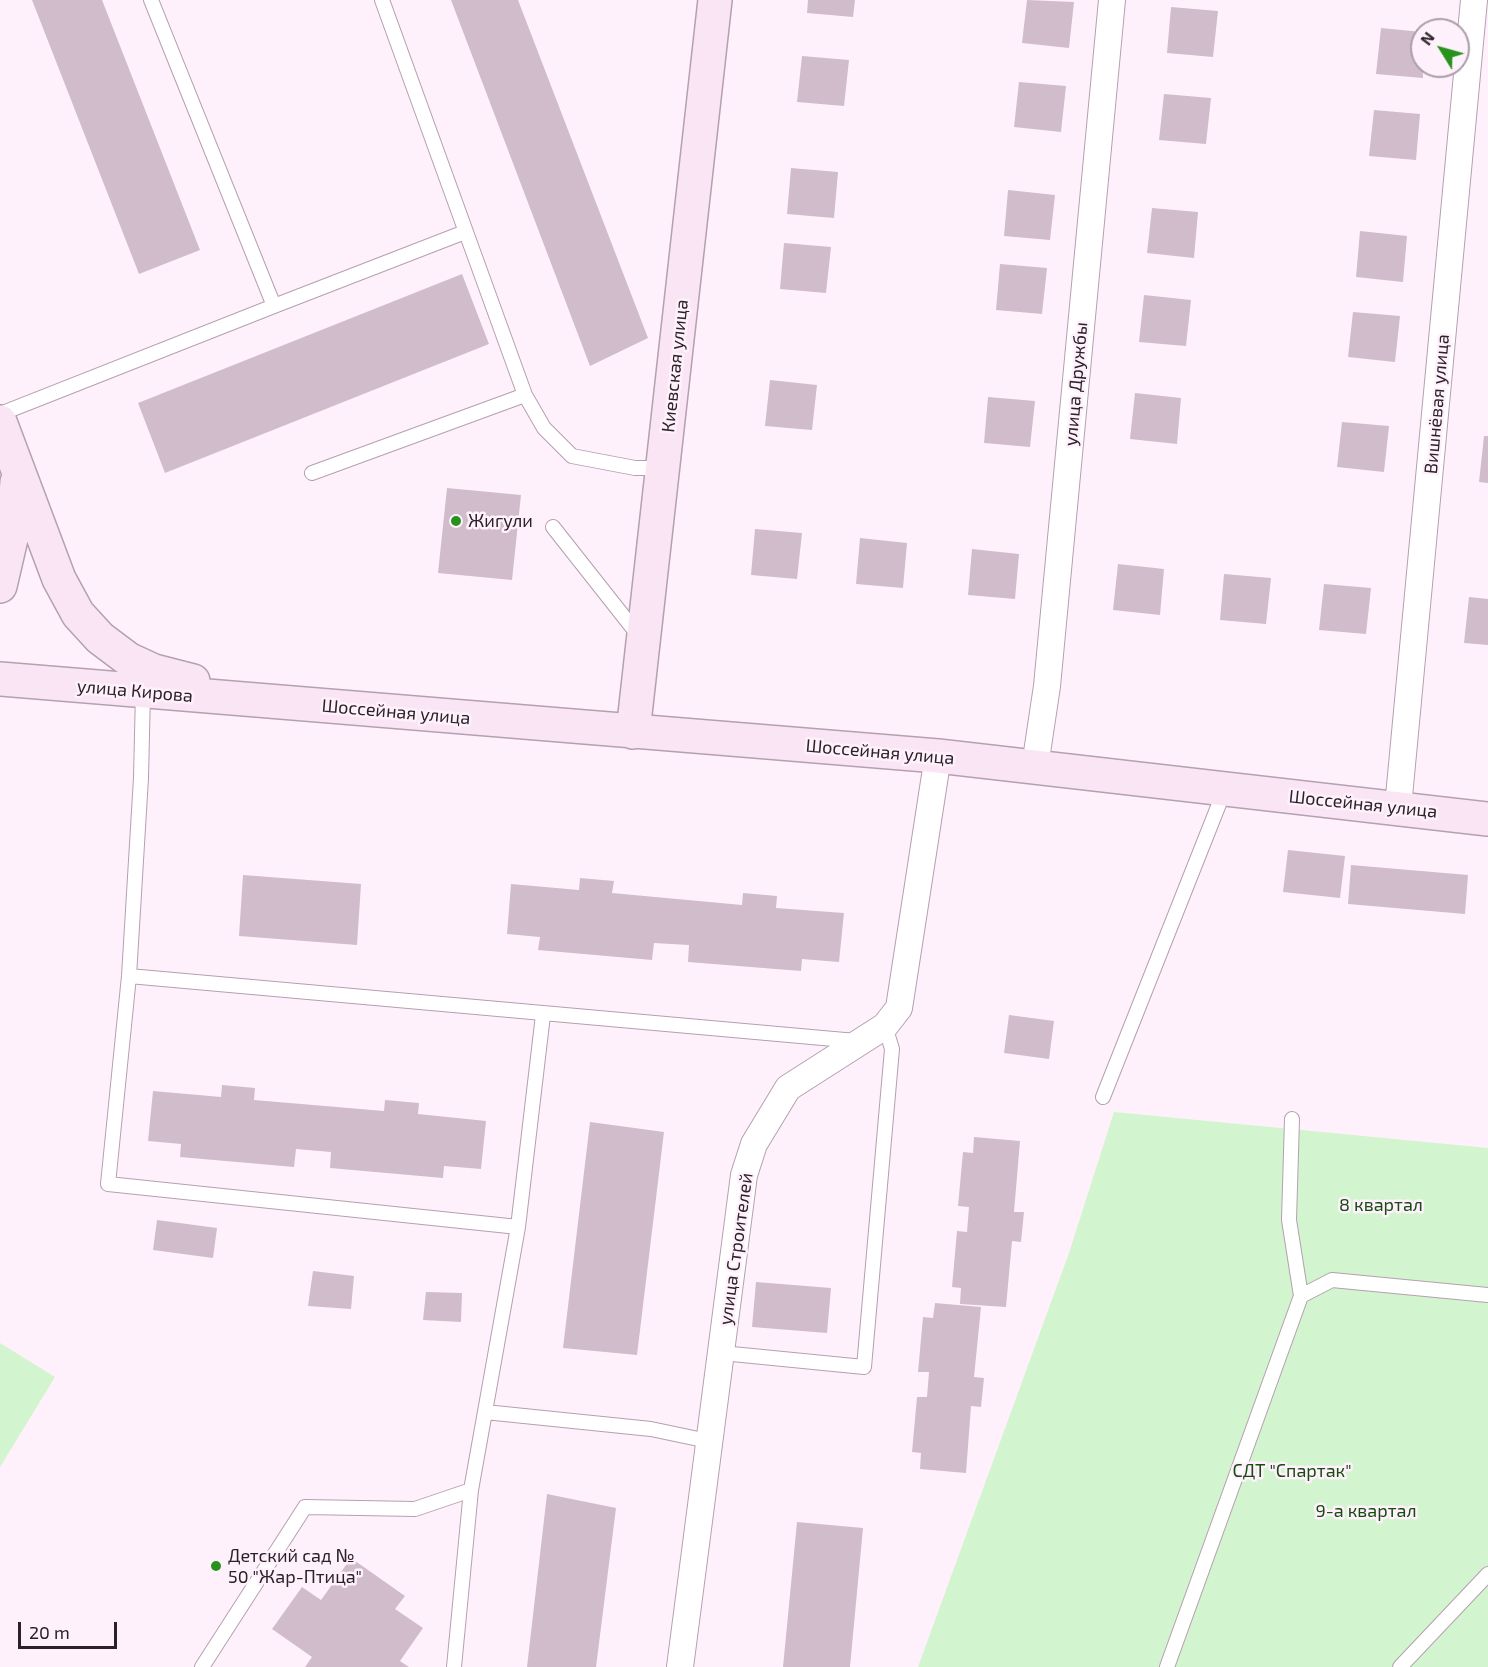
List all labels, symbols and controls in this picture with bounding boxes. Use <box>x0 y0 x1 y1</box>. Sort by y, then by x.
north arrow <box>1410 18 1470 78</box>
text: N <box>1416 28 1438 48</box>
street label: Киевская улица <box>657 298 693 434</box>
street label: улица Дружбы <box>1060 321 1092 447</box>
street label: Вишнёвая улица <box>1420 333 1454 475</box>
place label: Жигули <box>468 510 533 532</box>
marker: Жигули <box>449 514 463 528</box>
street label: улица Кирова <box>76 675 194 707</box>
street label: Шоссейная улица <box>321 695 471 729</box>
street label: Шоссейная улица <box>805 735 955 769</box>
street label: Шоссейная улица <box>1288 785 1438 823</box>
street label: улица Строителей <box>715 1171 757 1327</box>
park label: 8 квартал <box>1339 1194 1423 1216</box>
park label: СДТ "Спартак" <box>1232 1460 1352 1482</box>
park label: 9-а квартал <box>1315 1500 1417 1522</box>
place label: Детский сад № 50 "Жар-Птица" <box>228 1545 362 1588</box>
marker: Детский сад № 50 "Жар-Птица" <box>209 1559 223 1573</box>
scale bar <box>21 1610 120 1648</box>
text: 20 m <box>29 1621 70 1643</box>

